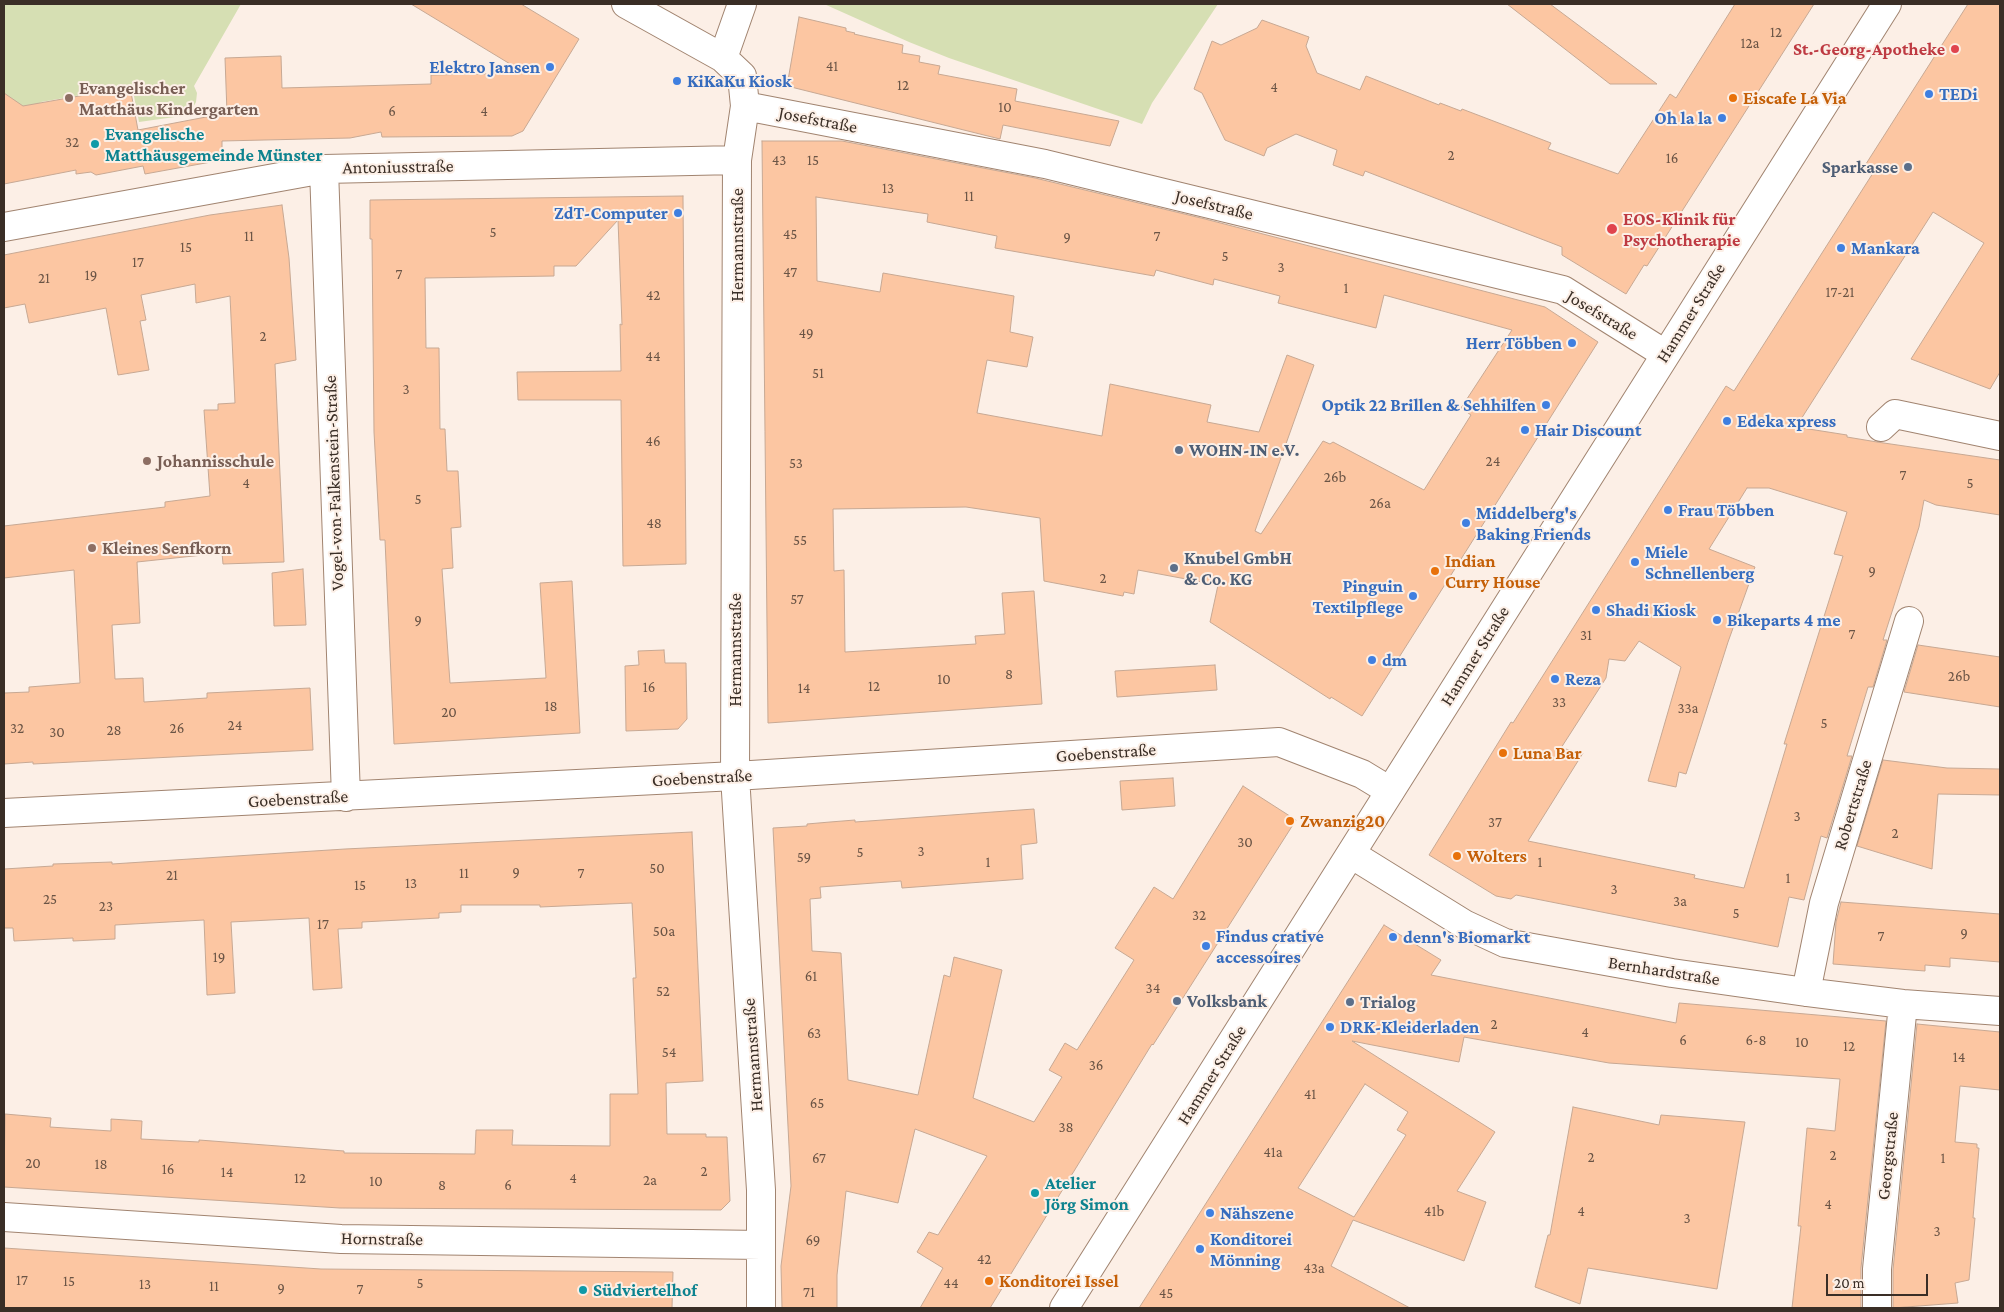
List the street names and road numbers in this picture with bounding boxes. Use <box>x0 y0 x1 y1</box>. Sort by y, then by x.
street label: Josefstraße <box>777 102 859 138</box>
street label: Antoniusstraße <box>342 155 454 179</box>
street label: Josefstraße <box>1173 185 1255 225</box>
street label: Hermannstraße <box>726 188 748 302</box>
street label: Hammer Straße <box>1652 259 1730 367</box>
street label: Josefstraße <box>1562 285 1642 345</box>
street label: Vogel-von-Falkenstein-Straße <box>319 375 349 591</box>
street label: Hermannstraße <box>724 593 746 707</box>
street label: Hammer Straße <box>1436 602 1514 710</box>
street label: Goebenstraße <box>1055 739 1157 767</box>
street label: Robertstraße <box>1829 757 1877 853</box>
street label: Goebenstraße <box>651 765 753 791</box>
street label: Goebenstraße <box>247 786 349 812</box>
street label: Bernhardstraße <box>1607 952 1721 990</box>
street label: Hermannstraße <box>738 998 768 1112</box>
street label: Hammer Straße <box>1173 1021 1251 1129</box>
street label: Georgstraße <box>1873 1111 1903 1201</box>
street label: Hornstraße <box>341 1227 423 1251</box>

